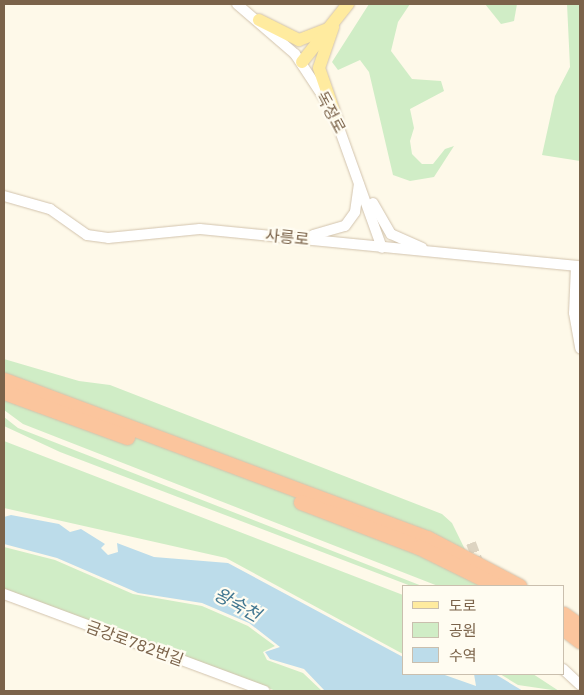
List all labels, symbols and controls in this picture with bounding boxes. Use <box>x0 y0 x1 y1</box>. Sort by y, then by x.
street label: 독정로 <box>312 88 350 136</box>
street label: 사릉로 <box>264 225 310 249</box>
water label: 왕숙천 <box>210 584 264 626</box>
legend <box>402 585 564 675</box>
text: 도로 <box>449 596 477 615</box>
street label: 금강로782번길 <box>84 616 186 670</box>
text: 공원 <box>449 621 477 640</box>
text: 수역 <box>449 646 477 665</box>

